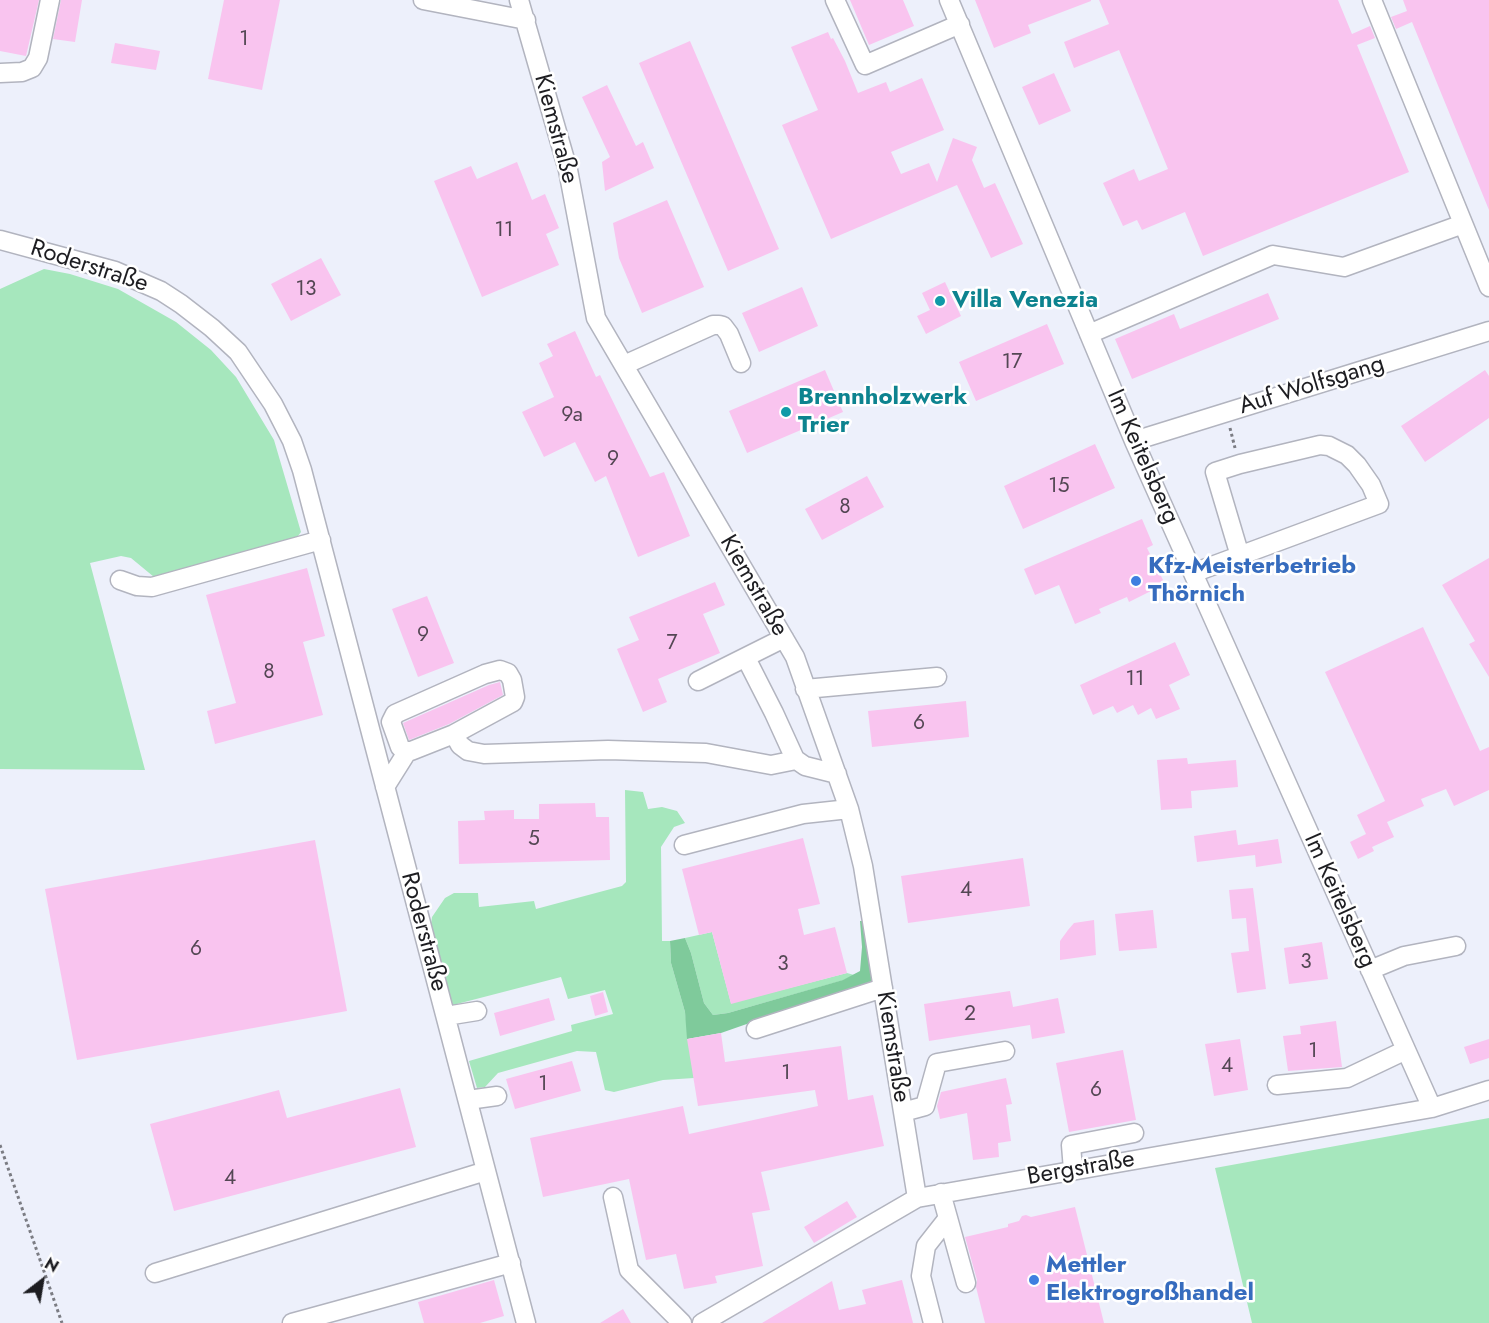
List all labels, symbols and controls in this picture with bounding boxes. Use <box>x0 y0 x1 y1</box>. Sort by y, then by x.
house number: 1 <box>239 27 249 53</box>
street label: Kiemstraße <box>527 71 583 187</box>
house number: 11 <box>495 218 513 244</box>
street label: Roderstraße <box>27 234 151 300</box>
house number: 13 <box>296 277 316 303</box>
place label: Villa Venezia <box>952 287 1098 315</box>
marker: Villa Venezia <box>933 294 947 308</box>
house number: 17 <box>1002 350 1022 376</box>
street label: Auf Wolfsgang <box>1236 350 1388 422</box>
place label: Brennholzwerk Trier <box>798 384 967 440</box>
street label: Im Keitelsberg <box>1100 385 1184 529</box>
house number: 9a <box>561 403 583 429</box>
marker: Brennholzwerk Trier <box>779 405 793 419</box>
house number: 9 <box>607 447 619 473</box>
house number: 15 <box>1048 474 1070 500</box>
house number: 8 <box>839 495 851 521</box>
street label: Kiemstraße <box>713 530 793 642</box>
place label: Kfz-Meisterbetrieb Thörnich <box>1148 553 1356 609</box>
marker: Kfz-Meisterbetrieb Thörnich <box>1129 574 1143 588</box>
house number: 9 <box>417 623 429 649</box>
house number: 7 <box>666 631 678 657</box>
house number: 8 <box>263 660 275 686</box>
house number: 11 <box>1126 667 1144 693</box>
house number: 6 <box>913 711 925 737</box>
house number: 5 <box>528 827 540 853</box>
street label: Im Keitelsberg <box>1297 829 1381 973</box>
street label: Roderstraße <box>393 869 453 995</box>
house number: 4 <box>960 878 972 904</box>
house number: 6 <box>190 937 202 963</box>
house number: 3 <box>1300 950 1312 976</box>
house number: 3 <box>777 952 789 978</box>
street label: Kiemstraße <box>869 989 915 1105</box>
house number: 2 <box>964 1002 976 1028</box>
house number: 1 <box>1308 1039 1318 1065</box>
house number: 4 <box>1221 1054 1233 1080</box>
house number: 1 <box>781 1061 791 1087</box>
house number: 1 <box>538 1072 548 1098</box>
house number: 6 <box>1090 1078 1102 1104</box>
street label: Bergstraße <box>1025 1145 1137 1193</box>
house number: 4 <box>224 1166 236 1192</box>
north arrow <box>12 1251 72 1311</box>
text: N <box>40 1252 63 1278</box>
place label: Mettler Elektrogroßhandel <box>1046 1252 1254 1308</box>
marker: Mettler Elektrogroßhandel <box>1027 1273 1041 1287</box>

